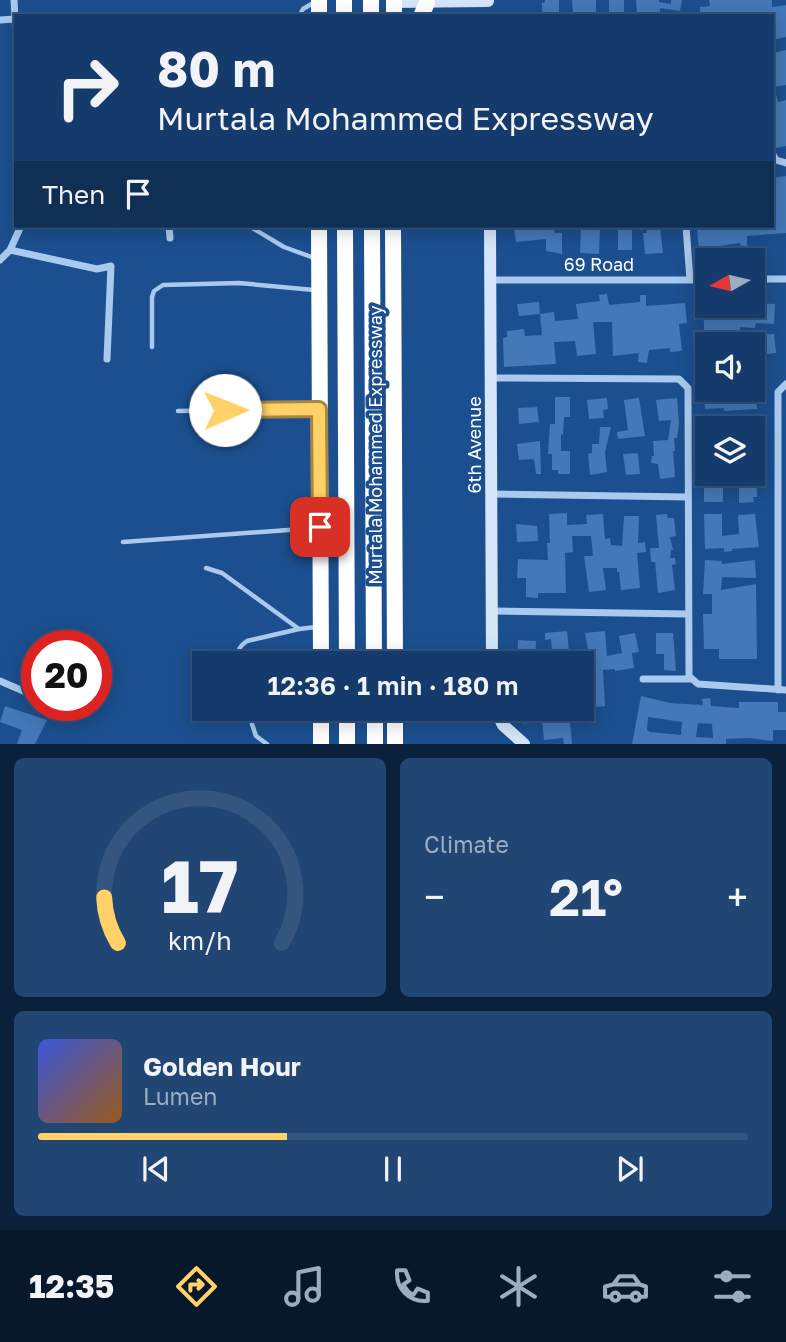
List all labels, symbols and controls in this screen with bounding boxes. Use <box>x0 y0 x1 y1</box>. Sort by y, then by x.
text: 80 m <box>157 39 275 98</box>
icon: right <box>42 42 133 133</box>
text: Murtala Mohammed Expressway <box>157 99 654 137</box>
icon: arrive <box>119 175 157 213</box>
text: Then <box>42 179 105 210</box>
north arrow <box>695 248 765 318</box>
map controls <box>695 248 765 486</box>
street label: 69 Road <box>564 253 634 275</box>
street label: Murtala Mohammed Expressway <box>364 305 386 585</box>
button: sound <box>695 332 765 402</box>
position arrow <box>188 373 262 447</box>
street label: 6th Avenue <box>463 396 485 494</box>
button: layers <box>695 416 765 486</box>
pin <box>290 497 350 557</box>
icon: arrive <box>301 508 339 546</box>
speed limit sign: 20 <box>21 630 112 721</box>
text: 12:36 · 1 min · 180 m <box>267 670 519 701</box>
text: Climate <box>424 830 509 858</box>
text: 17 <box>161 843 239 930</box>
text: 21° <box>549 865 623 927</box>
text: − <box>424 874 445 919</box>
text: + <box>727 874 748 919</box>
text: km/h <box>168 925 232 956</box>
text: Golden Hour <box>143 1051 301 1082</box>
text: Lumen <box>143 1082 217 1110</box>
icon: previous <box>137 1150 175 1188</box>
icon: pause <box>374 1150 412 1188</box>
icon: next <box>611 1150 649 1188</box>
icon: directions <box>172 1262 221 1311</box>
icon: music <box>280 1262 329 1311</box>
icon: phone <box>387 1262 436 1311</box>
icon: climate <box>494 1262 543 1311</box>
icon: car <box>601 1262 650 1311</box>
icon: filters <box>708 1262 757 1311</box>
text: 12:35 <box>29 1267 114 1305</box>

